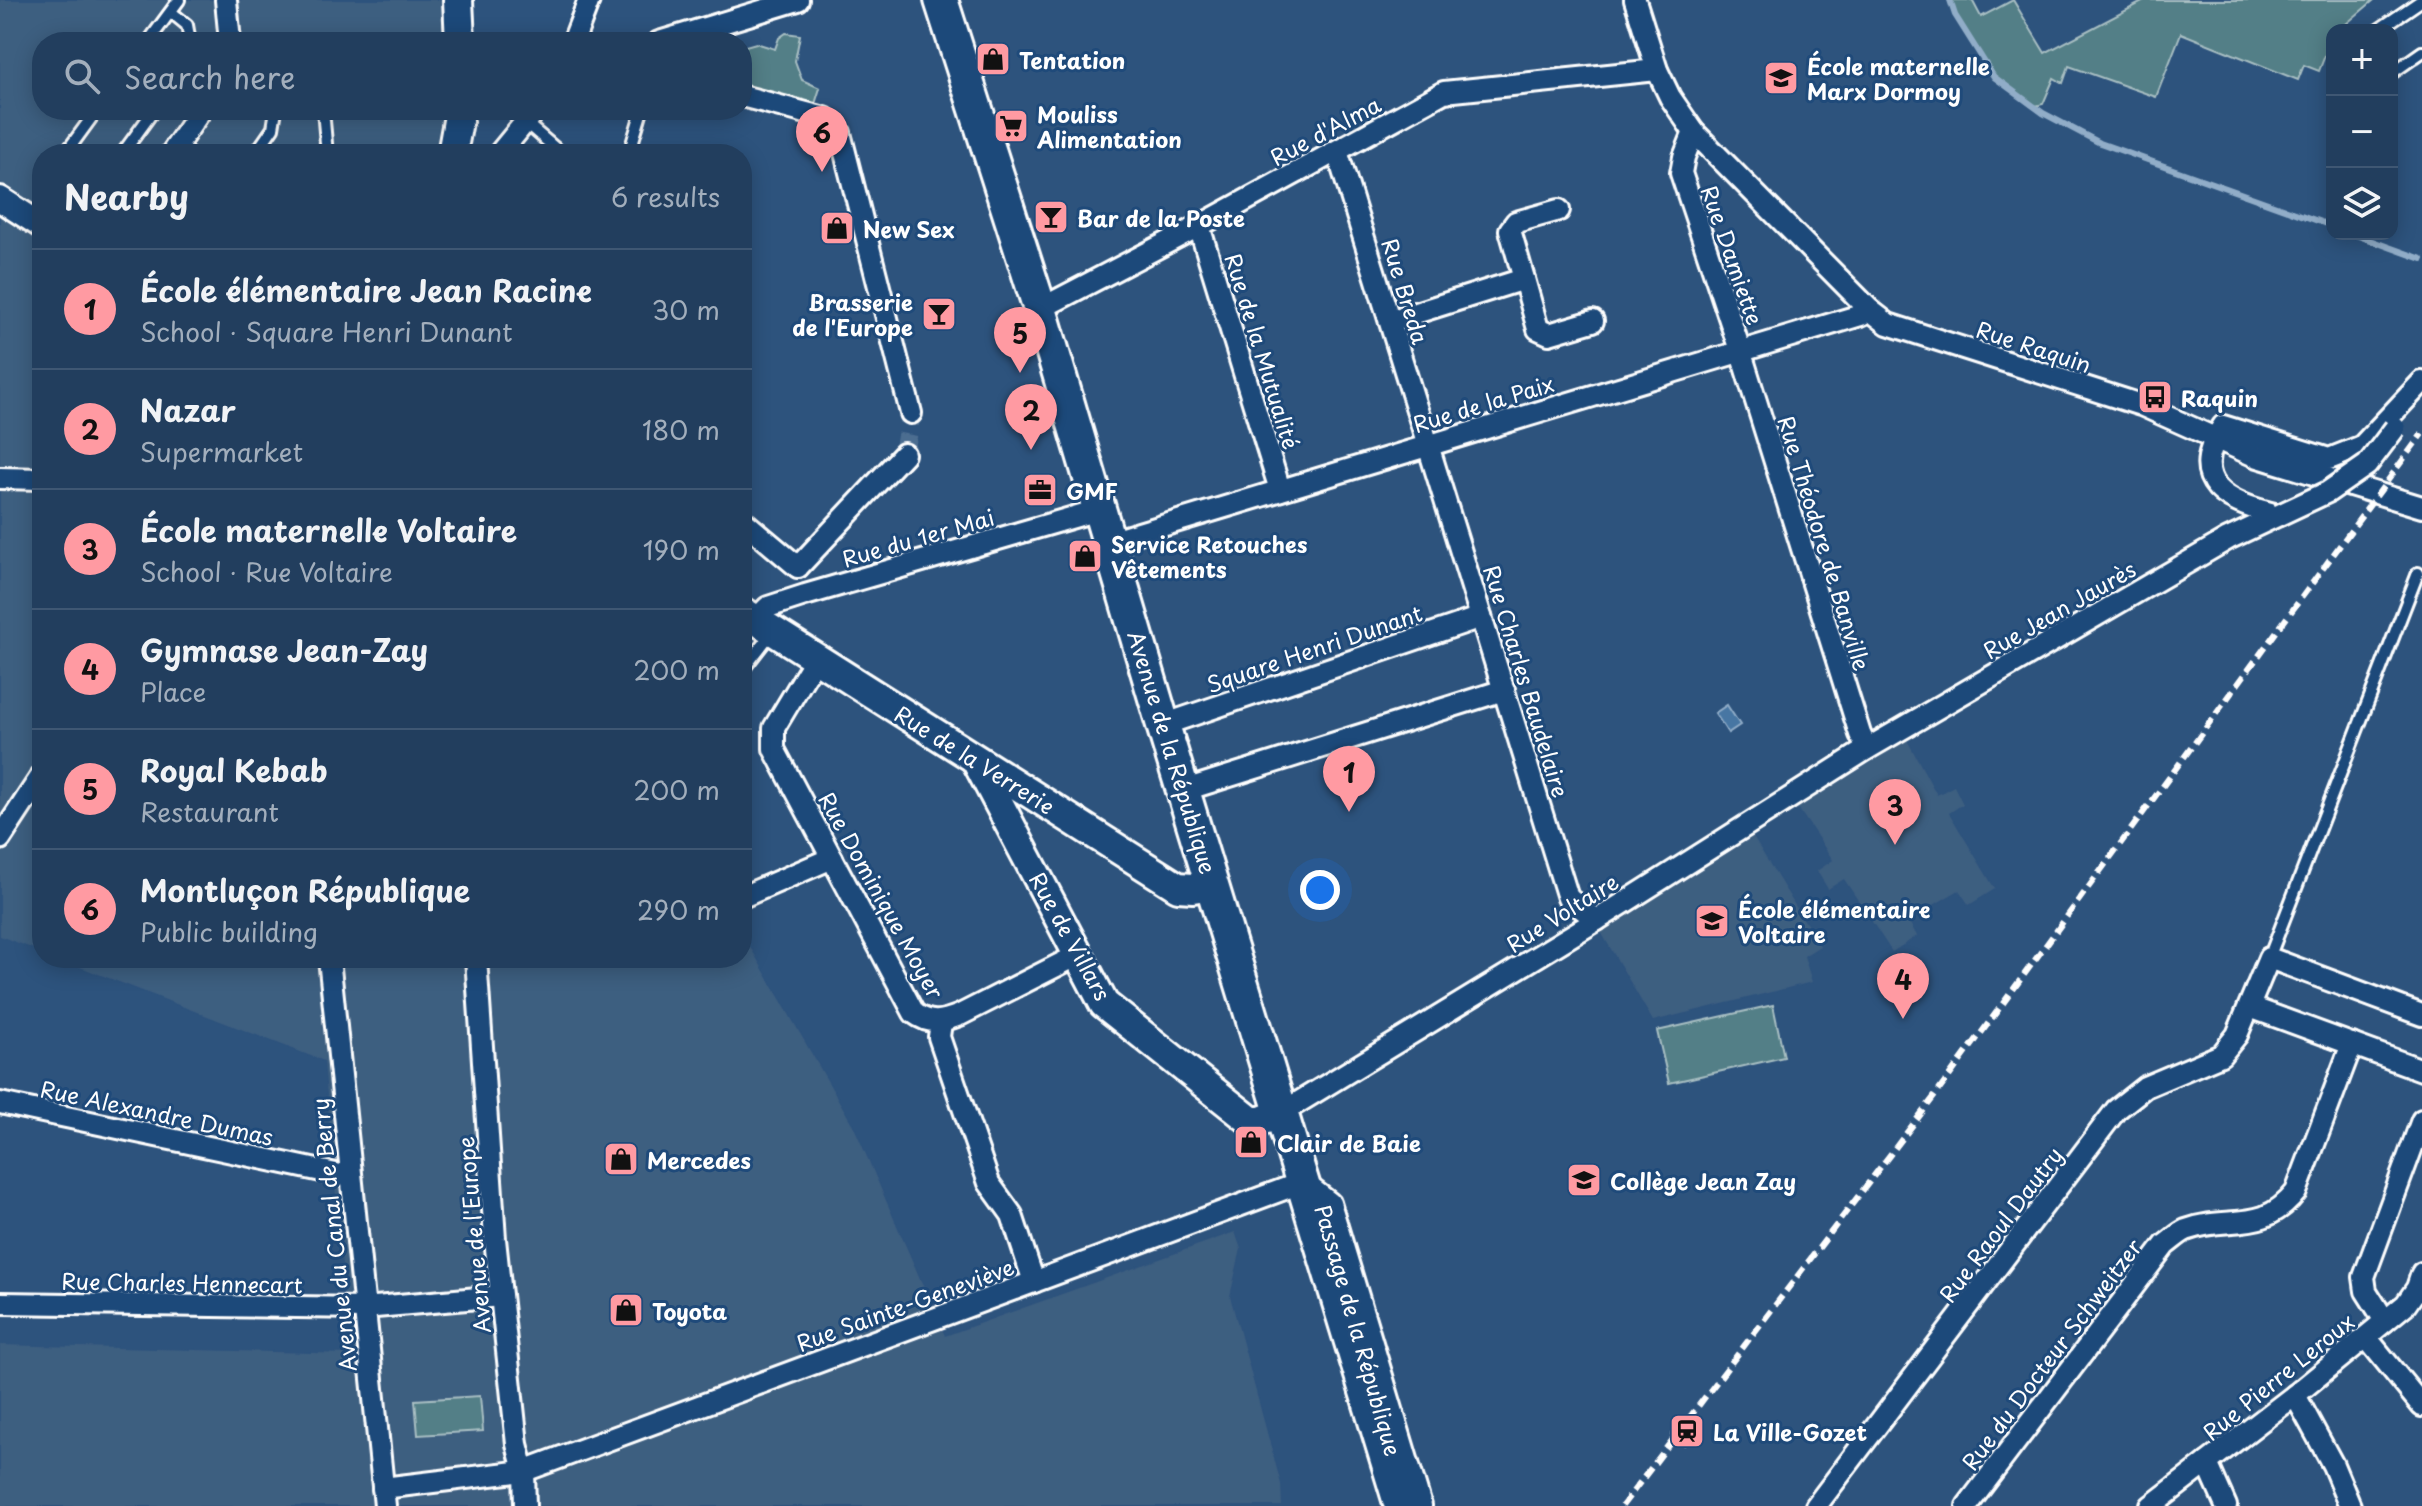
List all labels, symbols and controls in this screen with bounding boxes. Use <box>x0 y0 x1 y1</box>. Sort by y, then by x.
map controls <box>2326 24 2398 240</box>
button: + <box>2326 24 2398 96</box>
search box <box>32 32 752 120</box>
shop icon: Tentation <box>974 40 1012 78</box>
place label: Tentation <box>1019 43 1125 76</box>
place label: École maternelle Marx Dormoy <box>1807 49 1990 107</box>
icon: search <box>60 54 104 98</box>
text: Search here <box>124 54 296 99</box>
school or university icon: École maternelle Marx Dormoy <box>1762 59 1800 97</box>
street label: Rue d'Alma <box>1264 87 1386 173</box>
button: − <box>2326 96 2398 168</box>
place label: Mouliss Alimentation <box>1036 97 1182 155</box>
pin: 6 <box>796 106 848 172</box>
supermarket icon: Mouliss Alimentation <box>992 107 1030 145</box>
button: layers <box>2326 168 2398 240</box>
text: Nearby <box>64 170 189 222</box>
text: 6 results <box>611 177 720 216</box>
street label: Rue Damiette <box>1694 181 1772 329</box>
bar icon: Bar de la Poste <box>1032 198 1070 236</box>
place label: Bar de la Poste <box>1077 201 1245 234</box>
shop icon: New Sex <box>818 209 856 247</box>
place label: New Sex <box>863 212 955 245</box>
street label: Rue Breda <box>1374 234 1438 348</box>
street label: Rue de la Mutualité <box>1218 249 1308 453</box>
text: École élémentaire Jean Racine <box>140 267 592 312</box>
place label: Brasserie de l'Europe <box>792 285 913 343</box>
text: 1 <box>84 290 96 329</box>
text: 30 m <box>652 290 720 329</box>
bar icon: Brasserie de l'Europe <box>920 295 958 333</box>
pin: 5 <box>994 307 1046 373</box>
text: School · Square Henri Dunant <box>140 312 513 351</box>
street label: Rue Raquin <box>1972 312 2096 380</box>
street label: Rue de la Paix <box>1409 366 1557 440</box>
bus stop icon: Raquin <box>2136 378 2174 416</box>
place label: Raquin <box>2181 381 2258 414</box>
pin: 2 <box>1005 384 1057 450</box>
text: Nazar <box>140 387 236 432</box>
text: 2 <box>81 410 99 449</box>
text: 180 m <box>642 410 720 449</box>
street label: Rue Théodore de Banville <box>1771 412 1879 674</box>
text: Supermarket <box>140 432 303 471</box>
office icon: GMF <box>1021 471 1059 509</box>
place label: GMF <box>1066 474 1118 507</box>
street label: Rue du 1er Mai <box>838 500 998 574</box>
text: École maternelle Voltaire <box>140 507 517 552</box>
place label: Service Retouches Vêtements <box>1111 527 1307 585</box>
text: 3 <box>81 530 99 569</box>
text: 190 m <box>643 530 720 569</box>
shop icon: Service Retouches Vêtements <box>1066 537 1104 575</box>
text: School · Rue Voltaire <box>140 552 393 591</box>
street label: Rue Jean Jaurès <box>1976 552 2142 666</box>
street label: Rue Charles Baudelaire <box>1476 561 1578 801</box>
street label: Square Henri Dunant <box>1202 596 1426 700</box>
street label: Avenue de la République <box>1120 626 1226 878</box>
text: Gymnase Jean-Zay <box>140 627 428 672</box>
text: 4 <box>81 650 99 689</box>
text: 200 m <box>633 650 720 689</box>
text: Place <box>140 672 206 711</box>
street label: Rue de la Verrerie <box>889 697 1061 821</box>
pin: 1 <box>1323 746 1375 812</box>
text: Royal Kebab <box>140 747 328 792</box>
text: 5 <box>82 770 98 809</box>
text: 200 m <box>633 770 720 809</box>
pin: 3 <box>1869 779 1921 845</box>
street label: Rue Dominique Moyer <box>811 786 953 1005</box>
text: Restaurant <box>140 792 279 831</box>
street label: Rue Voltaire <box>1500 864 1624 960</box>
street label: Rue de Villars <box>1022 866 1120 1006</box>
text: Montluçon République <box>140 867 470 912</box>
your location <box>1300 870 1340 910</box>
text: 6 <box>81 890 99 929</box>
text: 290 m <box>637 890 720 929</box>
place label: École élémentaire Voltaire <box>1738 892 1931 950</box>
school or university icon: École élémentaire Voltaire <box>1693 902 1731 940</box>
text: Public building <box>140 912 318 951</box>
pin: 4 <box>1877 953 1929 1019</box>
street label: Rue Alexandre Dumas <box>38 1071 276 1153</box>
street label: Avenue du Canal de Berry <box>302 1097 364 1373</box>
shop icon: Clair de Baie <box>1232 1123 1270 1161</box>
place label: Clair de Baie <box>1277 1126 1421 1159</box>
street label: Avenue de l'Europe <box>448 1135 498 1335</box>
street label: Rue Raoul Dautry <box>1930 1139 2070 1309</box>
shop icon: Mercedes <box>602 1140 640 1178</box>
place label: Mercedes <box>647 1143 751 1176</box>
school or university icon: Collège Jean Zay <box>1565 1161 1603 1199</box>
place label: Collège Jean Zay <box>1610 1164 1796 1197</box>
street label: Passage de la République <box>1307 1201 1411 1459</box>
street label: Rue du Docteur Schweitzer <box>1953 1231 2150 1477</box>
street label: Rue Sainte-Geneviève <box>792 1249 1018 1359</box>
street label: Rue Charles Hennecart <box>61 1263 303 1301</box>
shop icon: Toyota <box>607 1291 645 1329</box>
place label: Toyota <box>652 1294 727 1327</box>
street label: Rue Pierre Leroux <box>2195 1305 2361 1447</box>
station icon: La Ville-Gozet <box>1668 1412 1706 1450</box>
place label: La Ville-Gozet <box>1713 1415 1868 1448</box>

